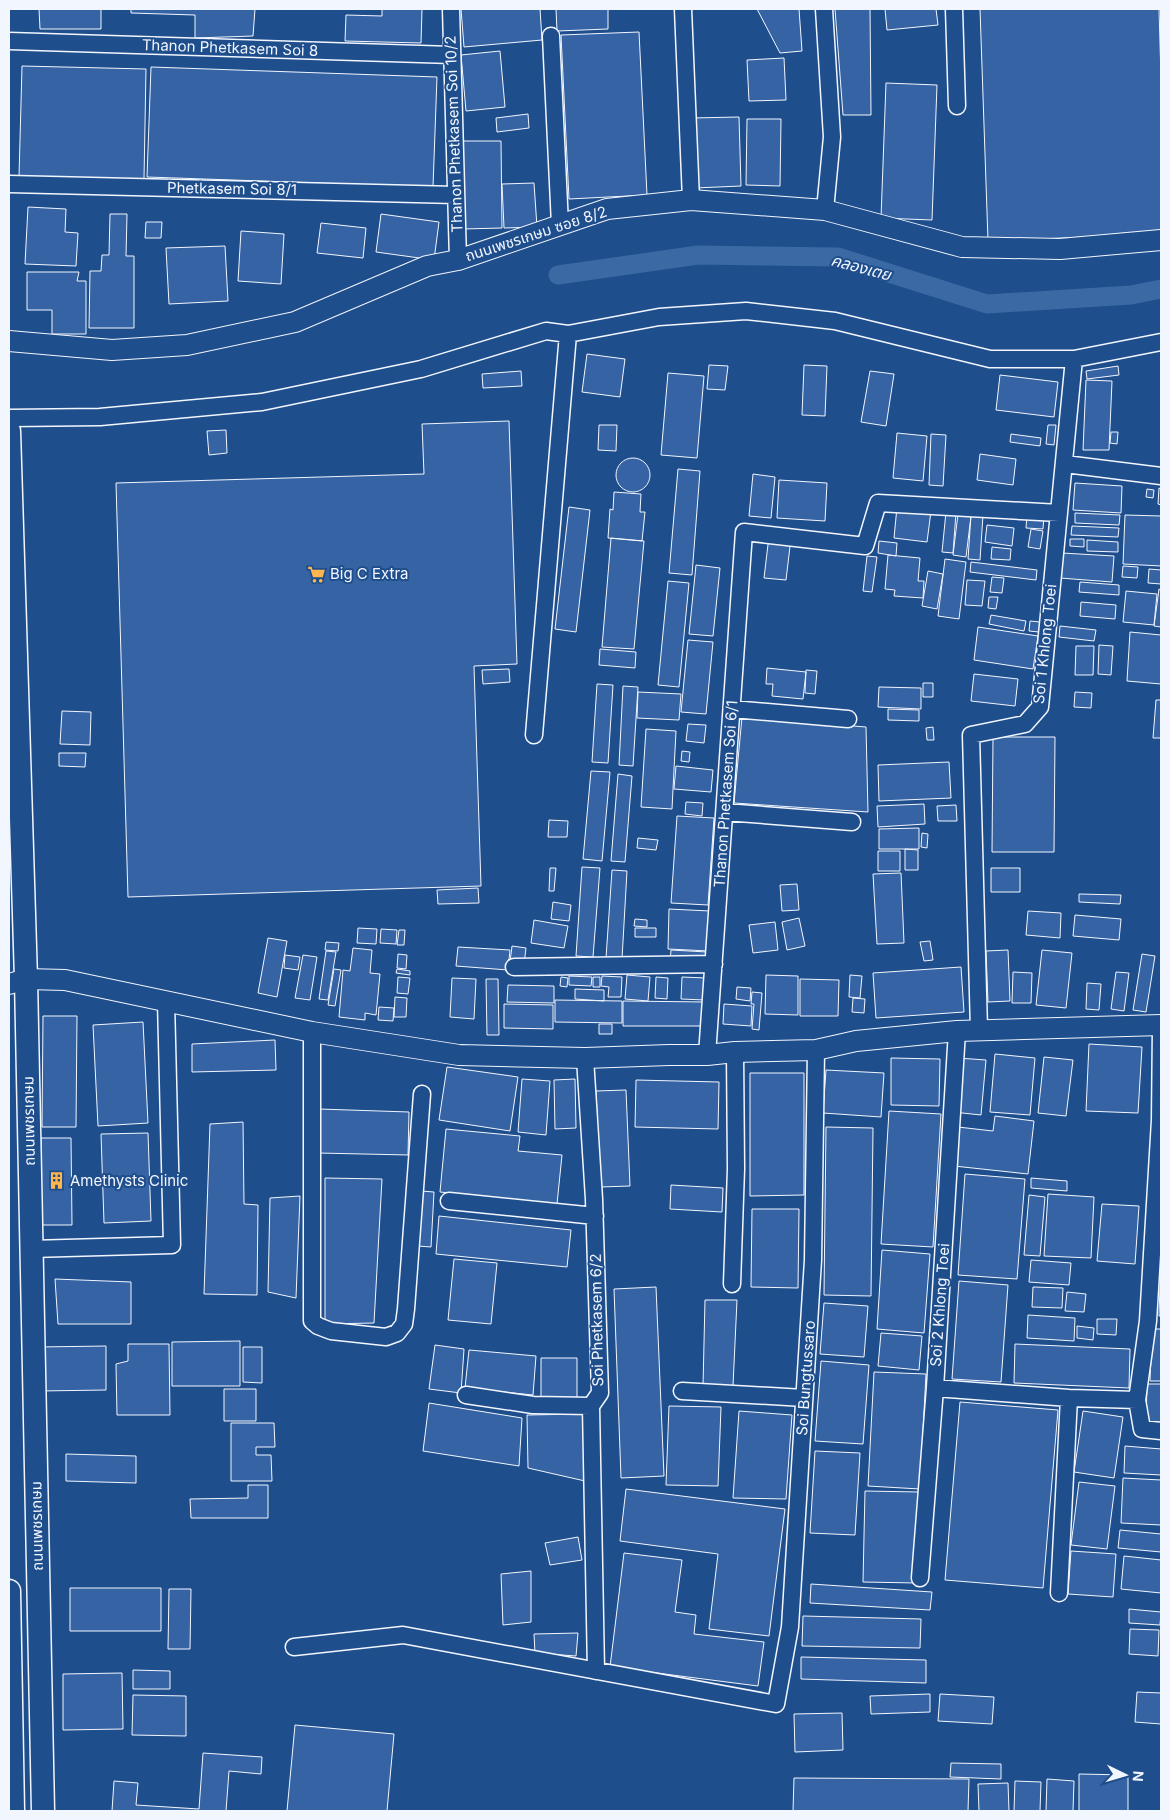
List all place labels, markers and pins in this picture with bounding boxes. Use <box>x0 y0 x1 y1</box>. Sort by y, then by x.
supermarket icon: Big C Extra <box>306 564 326 584</box>
place label: Big C Extra <box>330 564 409 583</box>
building icon: Amethysts Clinic <box>46 1171 66 1191</box>
place label: Amethysts Clinic <box>70 1171 188 1190</box>

